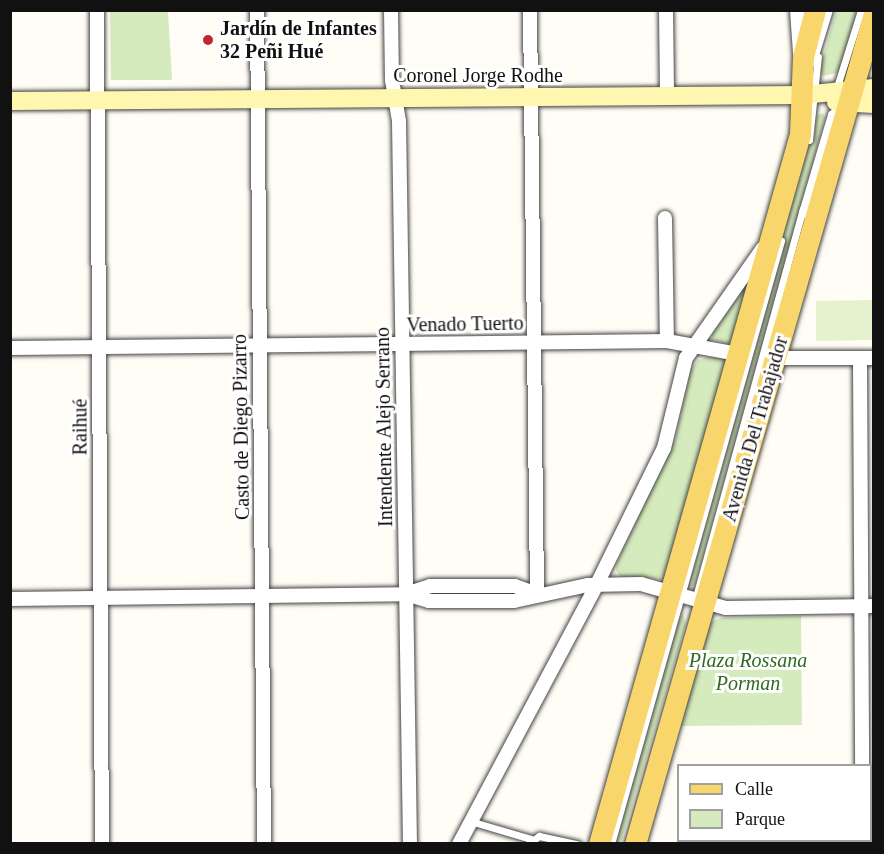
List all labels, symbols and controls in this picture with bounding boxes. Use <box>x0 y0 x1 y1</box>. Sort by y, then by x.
place label: Jardín de Infantes 32 Peñi Hué <box>220 16 377 63</box>
marker: Jardín de Infantes 32 Peñi Hué <box>201 33 215 47</box>
street label: Coronel Jorge Rodhe <box>393 63 563 87</box>
street label: Venado Tuerto <box>406 311 524 337</box>
street label: Intendente Alejo Serrano <box>370 326 398 528</box>
street label: Avenida Del Trabajador <box>717 333 793 525</box>
street label: Casto de Diego Pizarro <box>227 334 255 520</box>
street label: Raihué <box>68 399 92 455</box>
park label: Plaza Rossana Porman <box>689 648 807 695</box>
legend <box>677 764 872 842</box>
text: Calle <box>735 779 773 799</box>
text: Parque <box>735 809 785 829</box>

